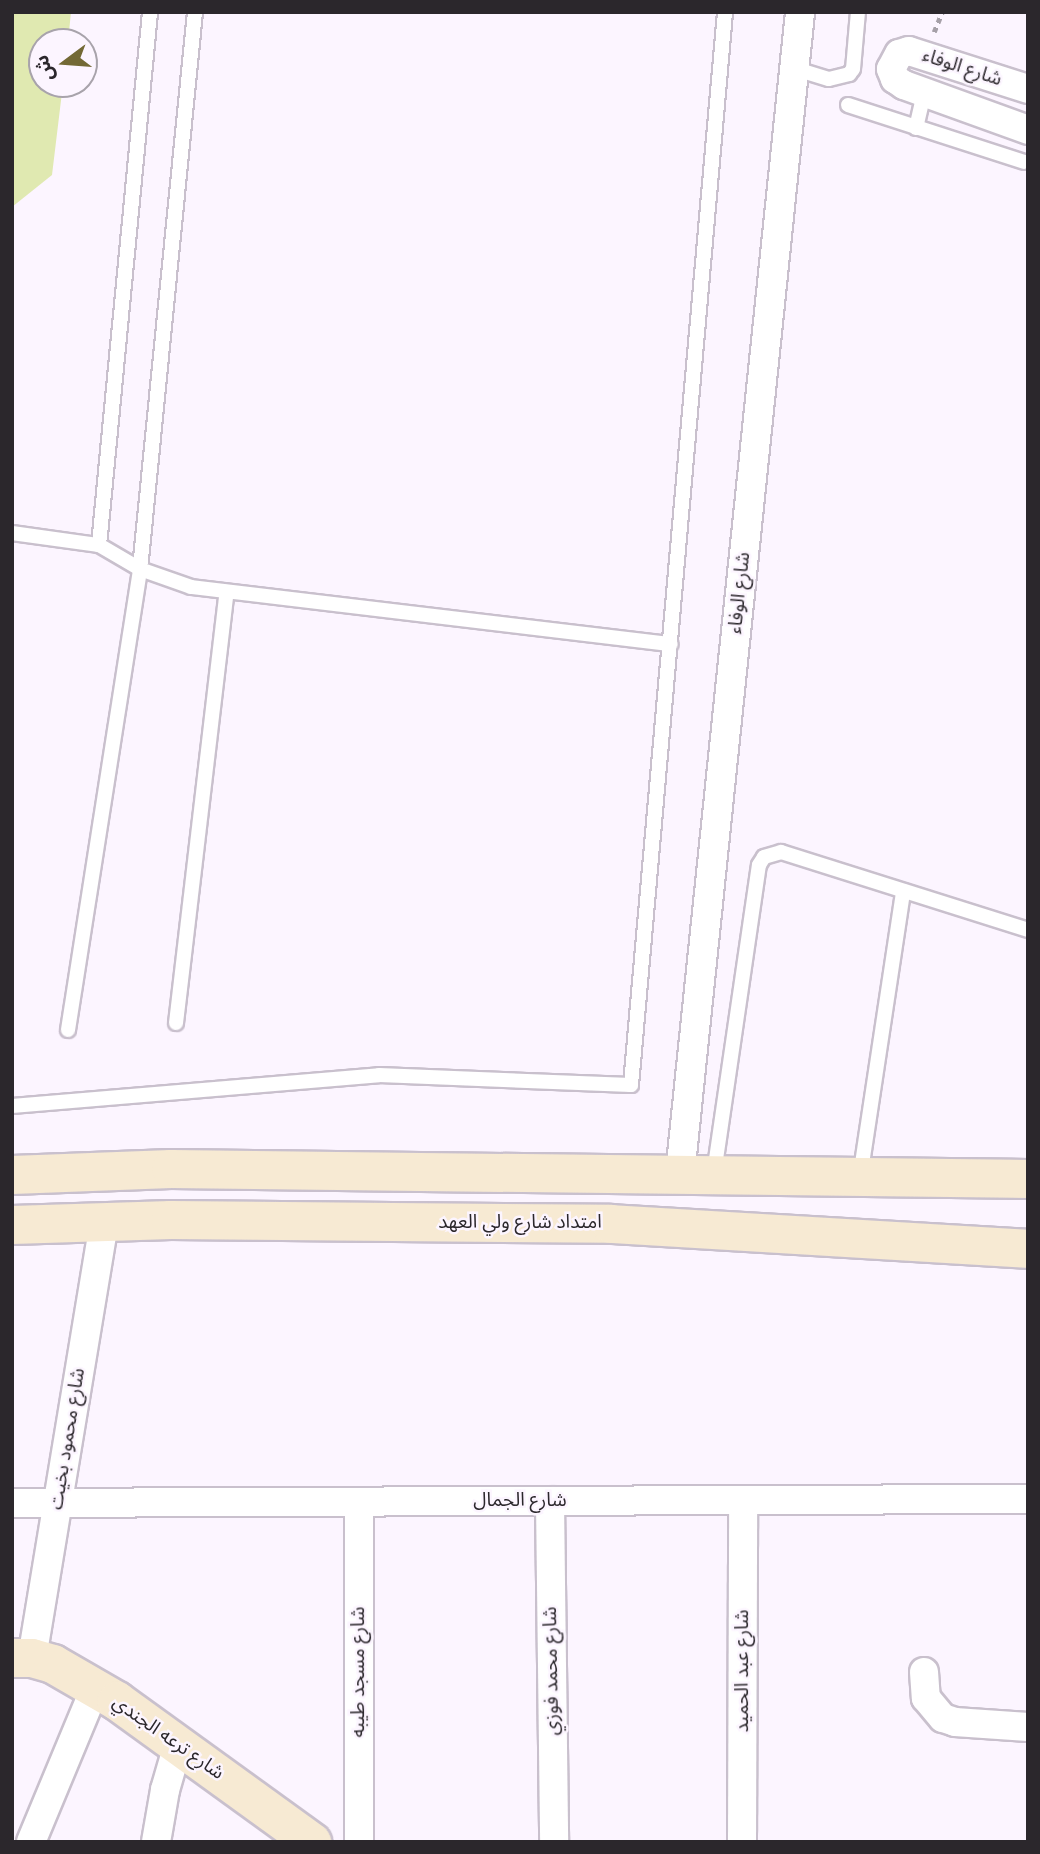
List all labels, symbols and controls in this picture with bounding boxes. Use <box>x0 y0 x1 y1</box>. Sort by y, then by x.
north arrow <box>28 28 98 98</box>
street label: شارع الوفاء <box>919 44 1005 92</box>
text: ش <box>22 50 68 86</box>
street label: شارع الوفاء <box>724 551 756 635</box>
street label: امتداد شارع ولي العهد <box>438 1212 602 1234</box>
street label: شارع محمود بخيت <box>46 1367 90 1511</box>
street label: شارع الجمال <box>473 1490 567 1512</box>
street label: شارع محمد فوزي <box>539 1606 565 1736</box>
street label: شارع مسجد طيبه <box>348 1607 370 1737</box>
street label: شارع عبد الحميد <box>732 1610 754 1732</box>
street label: شارع ترعه الجندي <box>108 1691 228 1785</box>

